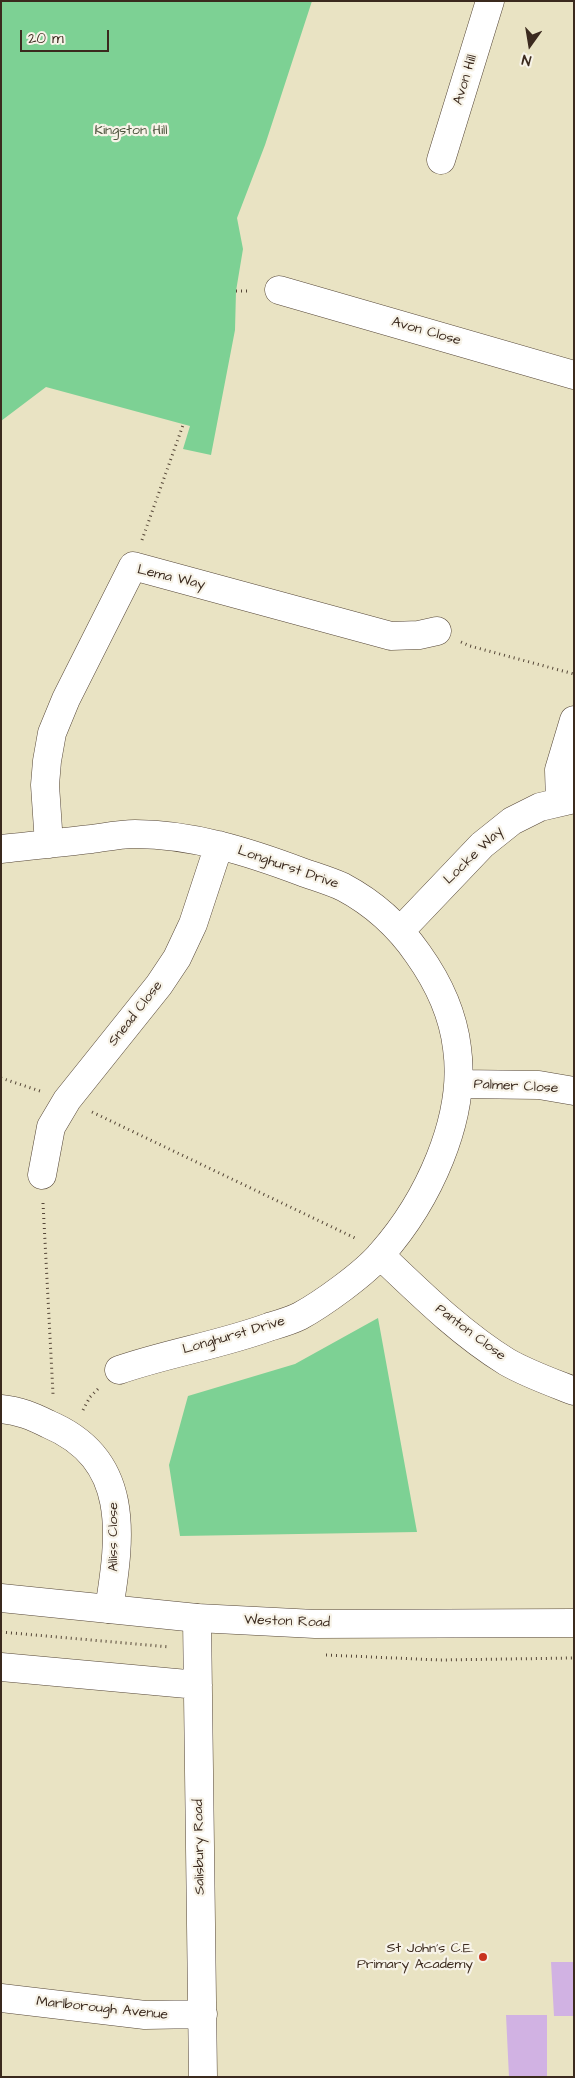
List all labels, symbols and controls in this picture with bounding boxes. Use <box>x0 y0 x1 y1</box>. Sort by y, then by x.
scale bar <box>22 20 111 52</box>
north arrow <box>505 20 555 70</box>
text: 20 m <box>28 28 64 49</box>
text: N <box>520 49 533 70</box>
street label: Avon Hill <box>450 53 482 107</box>
park label: Kingston Hill <box>95 123 167 139</box>
street label: Avon Close <box>389 314 463 350</box>
street label: Lema Way <box>136 562 206 594</box>
street label: Locke Way <box>441 823 507 889</box>
street label: Longhurst Drive <box>235 843 341 893</box>
street label: Snead Close <box>105 978 167 1050</box>
street label: Palmer Close <box>473 1076 559 1098</box>
street label: Panton Close <box>431 1301 509 1365</box>
street label: Longhurst Drive <box>181 1313 287 1359</box>
street label: Alliss Close <box>106 1502 122 1572</box>
street label: Weston Road <box>244 1612 330 1632</box>
street label: Salisbury Road <box>191 1799 209 1895</box>
place label: St John's C.E. Primary Academy <box>357 1941 473 1974</box>
marker: St John's C.E. Primary Academy <box>477 1951 489 1963</box>
street label: Marlborough Avenue <box>35 1994 169 2024</box>

